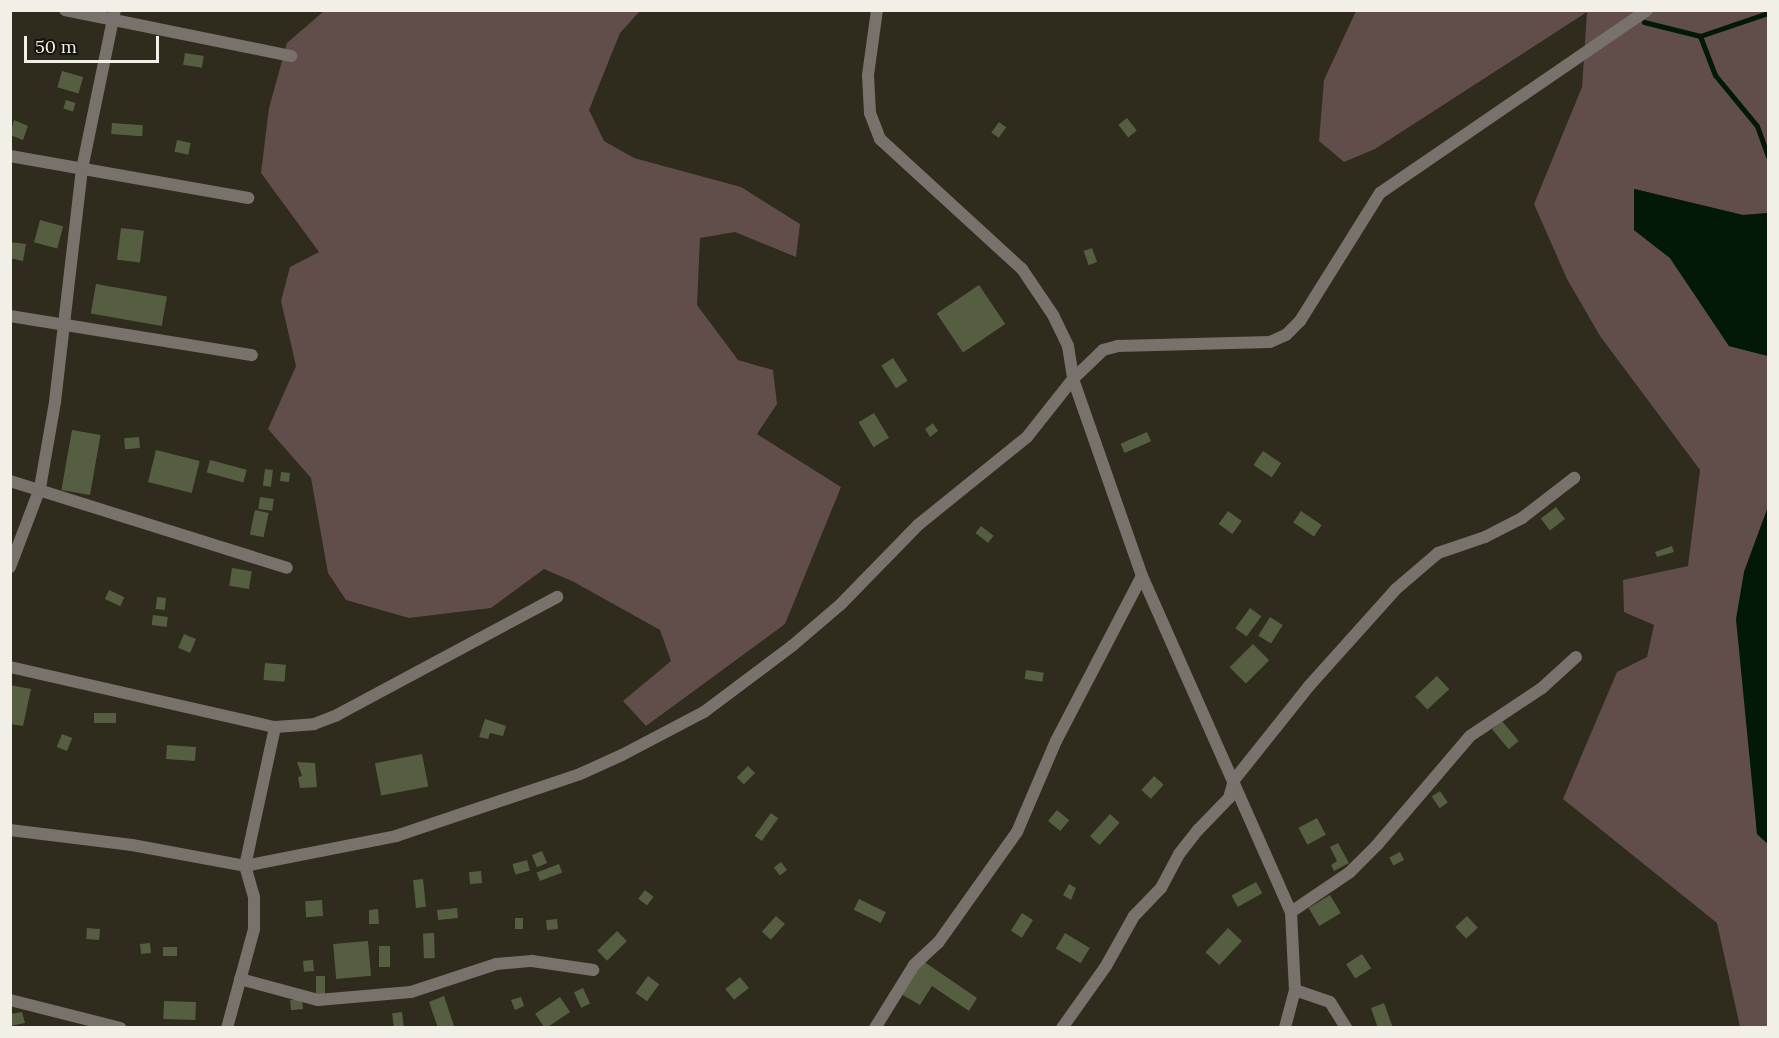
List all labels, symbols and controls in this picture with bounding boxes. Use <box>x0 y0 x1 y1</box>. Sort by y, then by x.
scale bar <box>27 24 162 62</box>
text: 50 m <box>35 35 77 58</box>

